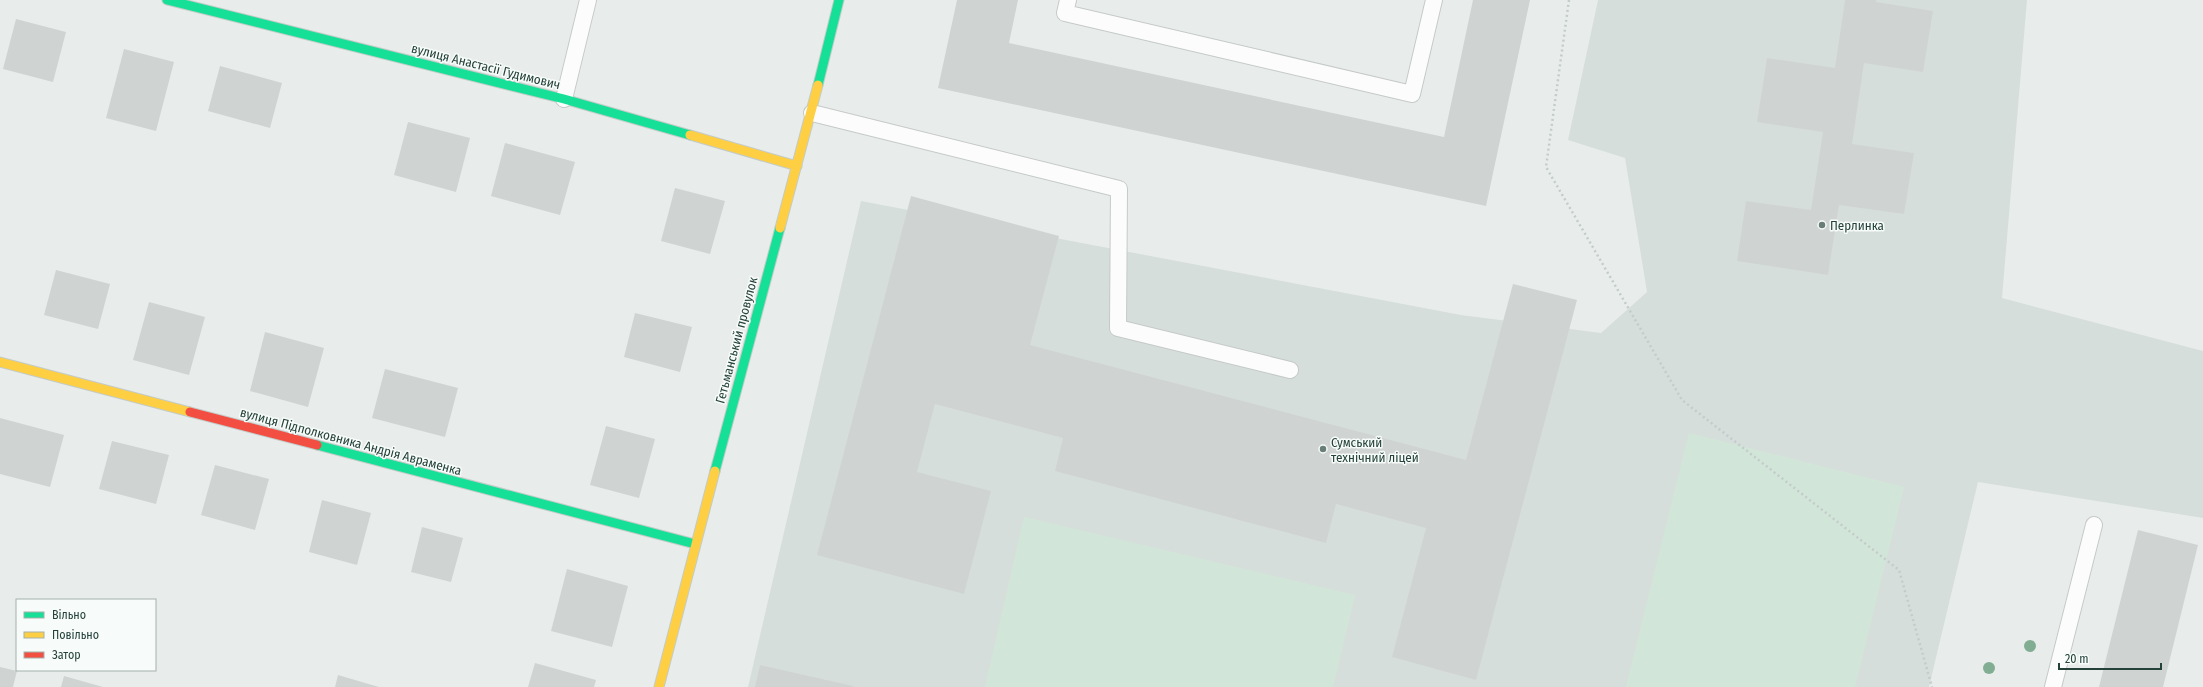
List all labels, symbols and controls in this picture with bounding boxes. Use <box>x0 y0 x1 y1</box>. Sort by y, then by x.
street label: вулиця Анастасії Гудимович <box>410 41 562 92</box>
place label: Перлинка <box>1830 218 1884 233</box>
marker: Перлинка <box>1817 220 1827 230</box>
street label: Гетьманський провулок <box>712 275 761 405</box>
street label: вулиця Підполковника Андрія Авраменка <box>238 405 463 478</box>
place label: Сумський технічний ліцей <box>1331 435 1419 465</box>
marker: Сумський технічний ліцей <box>1318 444 1328 454</box>
legend <box>16 599 156 671</box>
text: Вільно <box>52 608 86 622</box>
text: Повільно <box>52 628 99 642</box>
scale bar <box>2059 645 2161 671</box>
text: Затор <box>52 648 81 662</box>
text: 20 m <box>2065 652 2089 666</box>

